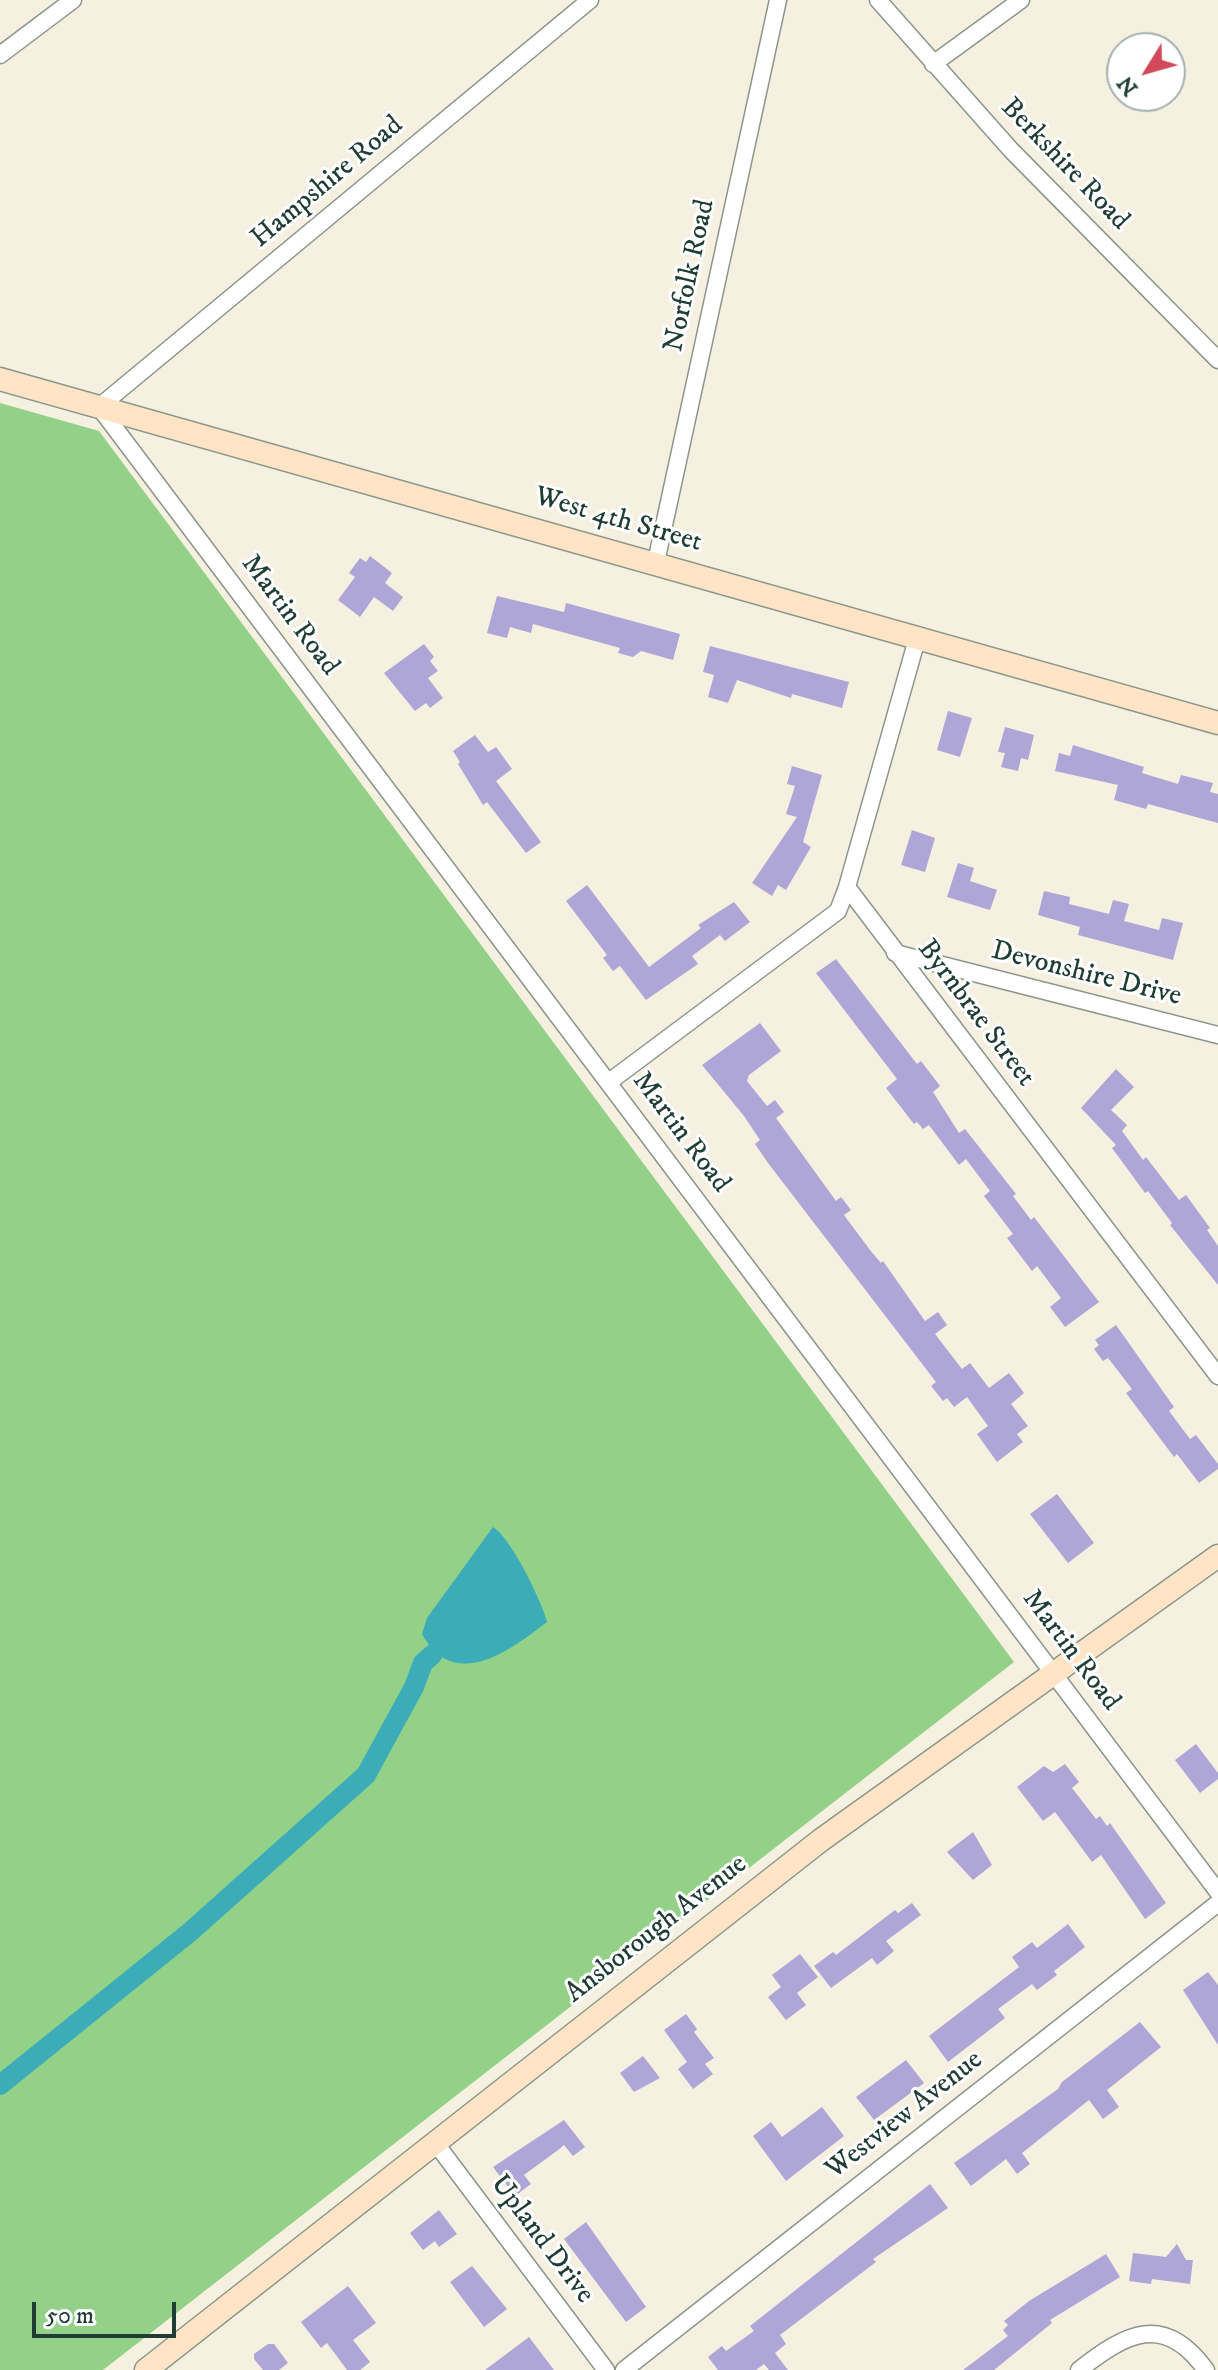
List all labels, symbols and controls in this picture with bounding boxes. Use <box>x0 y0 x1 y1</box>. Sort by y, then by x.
north arrow <box>1106 32 1186 112</box>
text: N <box>1112 70 1144 101</box>
street label: Berkshire Road <box>993 92 1135 238</box>
street label: Hampshire Road <box>245 110 411 256</box>
street label: Norfolk Road <box>658 197 724 355</box>
street label: West 4th Street <box>531 481 705 561</box>
street label: Martin Road <box>233 549 345 683</box>
street label: Byrnbrae Street <box>909 934 1041 1094</box>
street label: Devonshire Drive <box>988 935 1184 1015</box>
street label: Martin Road <box>624 1066 736 1200</box>
street label: Martin Road <box>1014 1584 1126 1718</box>
street label: Ansborough Avenue <box>560 1849 754 2011</box>
street label: Westview Avenue <box>820 2044 990 2188</box>
street label: Upland Drive <box>482 2169 600 2311</box>
scale bar <box>36 2286 180 2336</box>
text: 50 m <box>46 2301 94 2331</box>

